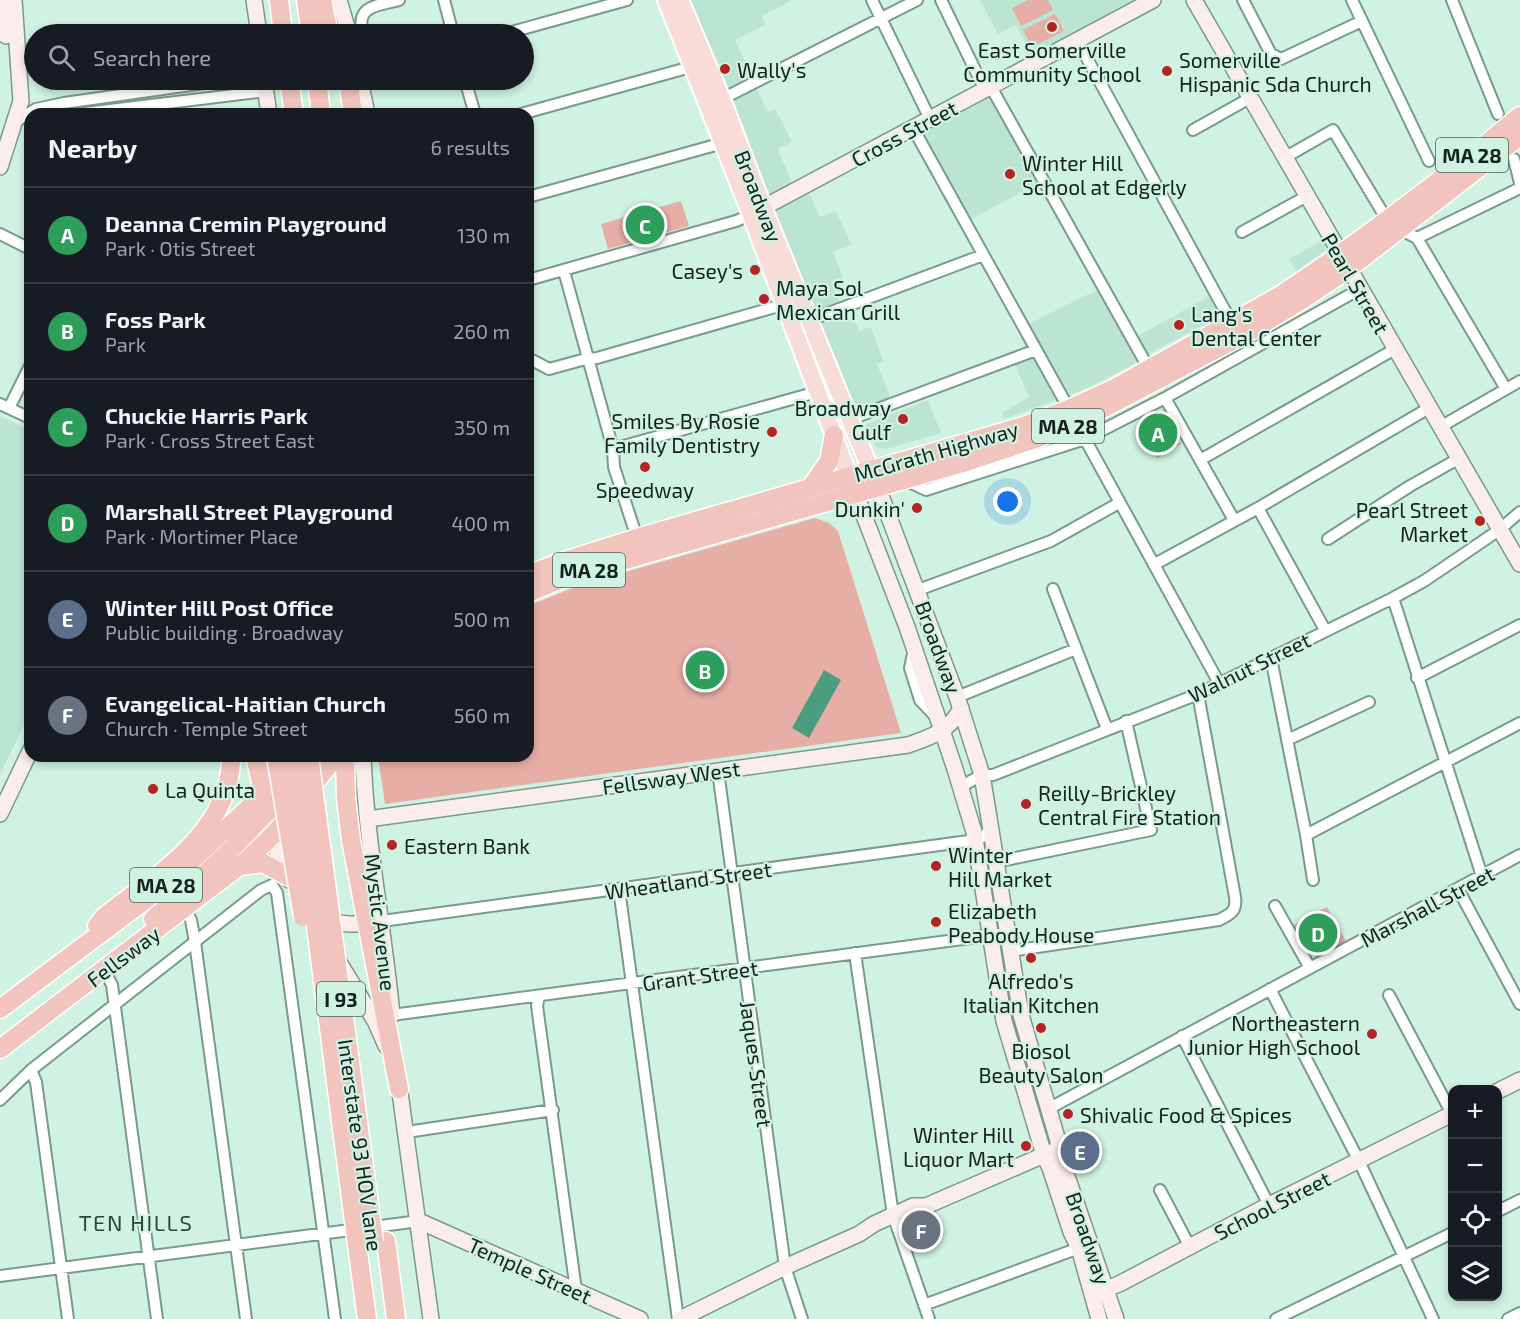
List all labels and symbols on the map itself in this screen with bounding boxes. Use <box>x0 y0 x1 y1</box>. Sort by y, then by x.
marker: East Somerville Community School <box>1045 20 1059 34</box>
place label: East Somerville Community School <box>963 37 1142 86</box>
place label: Somerville Hispanic Sda Church <box>1179 47 1372 96</box>
place label: Wally's <box>737 57 806 82</box>
marker: Wally's <box>718 62 732 76</box>
marker: Somerville Hispanic Sda Church <box>1160 64 1174 78</box>
street label: Cross Street <box>847 95 961 171</box>
road number: MA 28 <box>1436 138 1508 172</box>
street label: Broadway <box>730 146 788 246</box>
place label: Winter Hill School at Edgerly <box>1022 150 1187 199</box>
marker: Winter Hill School at Edgerly <box>1003 167 1017 181</box>
pin: C <box>626 202 664 248</box>
street label: Pearl Street <box>1317 228 1395 338</box>
place label: Casey's <box>671 258 743 283</box>
marker: Casey's <box>748 263 762 277</box>
place label: Maya Sol Mexican Grill <box>776 275 901 324</box>
marker: Maya Sol Mexican Grill <box>757 292 771 306</box>
place label: Lang's Dental Center <box>1191 301 1322 350</box>
marker: Lang's Dental Center <box>1172 318 1186 332</box>
place label: Broadway Gulf <box>794 395 892 444</box>
place label: Smiles By Rosie Family Dentistry <box>604 408 760 457</box>
road number: MA 28 <box>1032 409 1104 443</box>
pin: A <box>1138 410 1178 456</box>
marker: Broadway Gulf <box>896 412 910 426</box>
street label: McGrath Highway <box>851 416 1021 486</box>
marker: Smiles By Rosie Family Dentistry <box>765 425 779 439</box>
marker: Speedway <box>638 460 652 474</box>
place label: Speedway <box>596 477 694 502</box>
your location <box>993 487 1022 516</box>
place label: Dunkin' <box>835 496 905 521</box>
place label: Pearl Street Market <box>1356 497 1468 546</box>
marker: Dunkin' <box>910 501 924 515</box>
marker: Pearl Street Market <box>1473 514 1487 528</box>
road number: MA 28 <box>553 553 625 587</box>
street label: Broadway <box>911 597 967 697</box>
street label: Walnut Street <box>1184 627 1314 707</box>
pin: B <box>686 648 724 692</box>
street label: Fellsway West <box>601 755 741 799</box>
place label: La Quinta <box>165 777 255 803</box>
place label: Reilly-Brickley Central Fire Station <box>1038 780 1221 829</box>
marker: La Quinta <box>146 782 160 796</box>
marker: Reilly-Brickley Central Fire Station <box>1019 797 1033 811</box>
place label: Eastern Bank <box>404 833 530 858</box>
marker: Eastern Bank <box>385 838 399 852</box>
place label: Winter Hill Market <box>948 842 1052 891</box>
street label: Mystic Avenue <box>360 852 402 992</box>
street label: Wheatland Street <box>603 856 773 904</box>
marker: Winter Hill Market <box>929 859 943 873</box>
street label: Marshall Street <box>1356 860 1498 952</box>
road number: MA 28 <box>130 868 202 902</box>
place label: Elizabeth Peabody House <box>948 898 1094 947</box>
pin: D <box>1298 910 1338 956</box>
marker: Elizabeth Peabody House <box>929 915 943 929</box>
street label: Fellsway <box>81 920 165 992</box>
marker: Alfredo's Italian Kitchen <box>1024 951 1038 965</box>
street label: Grant Street <box>641 955 759 995</box>
place label: Alfredo's Italian Kitchen <box>963 968 1099 1017</box>
road number: I 93 <box>317 982 365 1016</box>
street label: Jaques Street <box>736 999 778 1129</box>
place label: Northeastern Junior High School <box>1187 1010 1361 1059</box>
marker: Biosol Beauty Salon <box>1034 1021 1048 1035</box>
marker: Northeastern Junior High School <box>1365 1027 1379 1041</box>
street label: Interstate 93 HOV lane <box>334 1037 388 1253</box>
place label: Biosol Beauty Salon <box>979 1038 1103 1087</box>
place label: Shivalic Food & Spices <box>1080 1102 1292 1127</box>
marker: Shivalic Food & Spices <box>1061 1107 1075 1121</box>
place label: Winter Hill Liquor Mart <box>903 1122 1015 1171</box>
pin: E <box>1060 1128 1100 1174</box>
marker: Winter Hill Liquor Mart <box>1019 1139 1033 1153</box>
street label: School Street <box>1210 1165 1334 1245</box>
street label: Broadway <box>1061 1188 1117 1288</box>
pin: F <box>902 1208 940 1252</box>
district label: TEN HILLS <box>79 1209 193 1235</box>
street label: Temple Street <box>465 1232 595 1308</box>

